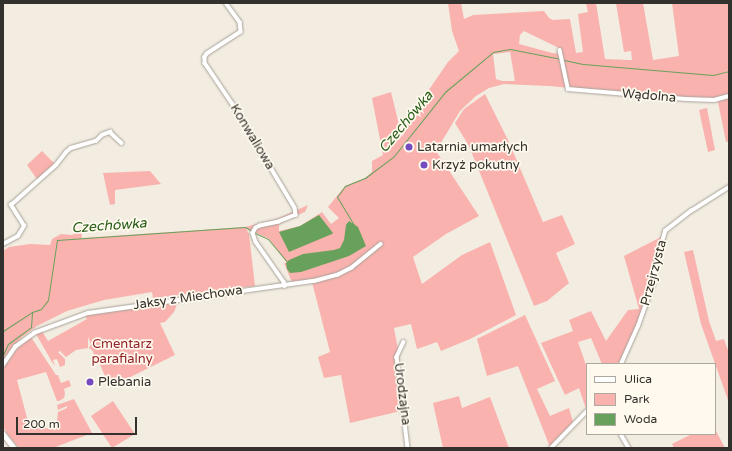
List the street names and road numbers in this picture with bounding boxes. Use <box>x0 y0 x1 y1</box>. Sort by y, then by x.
street label: Wądolna <box>621 86 677 106</box>
street label: Konwaliowa <box>226 101 278 173</box>
street label: Przejrzysta <box>638 238 670 308</box>
street label: Jaksy z Miechowa <box>132 283 244 313</box>
street label: Urodzajna <box>390 362 414 426</box>

